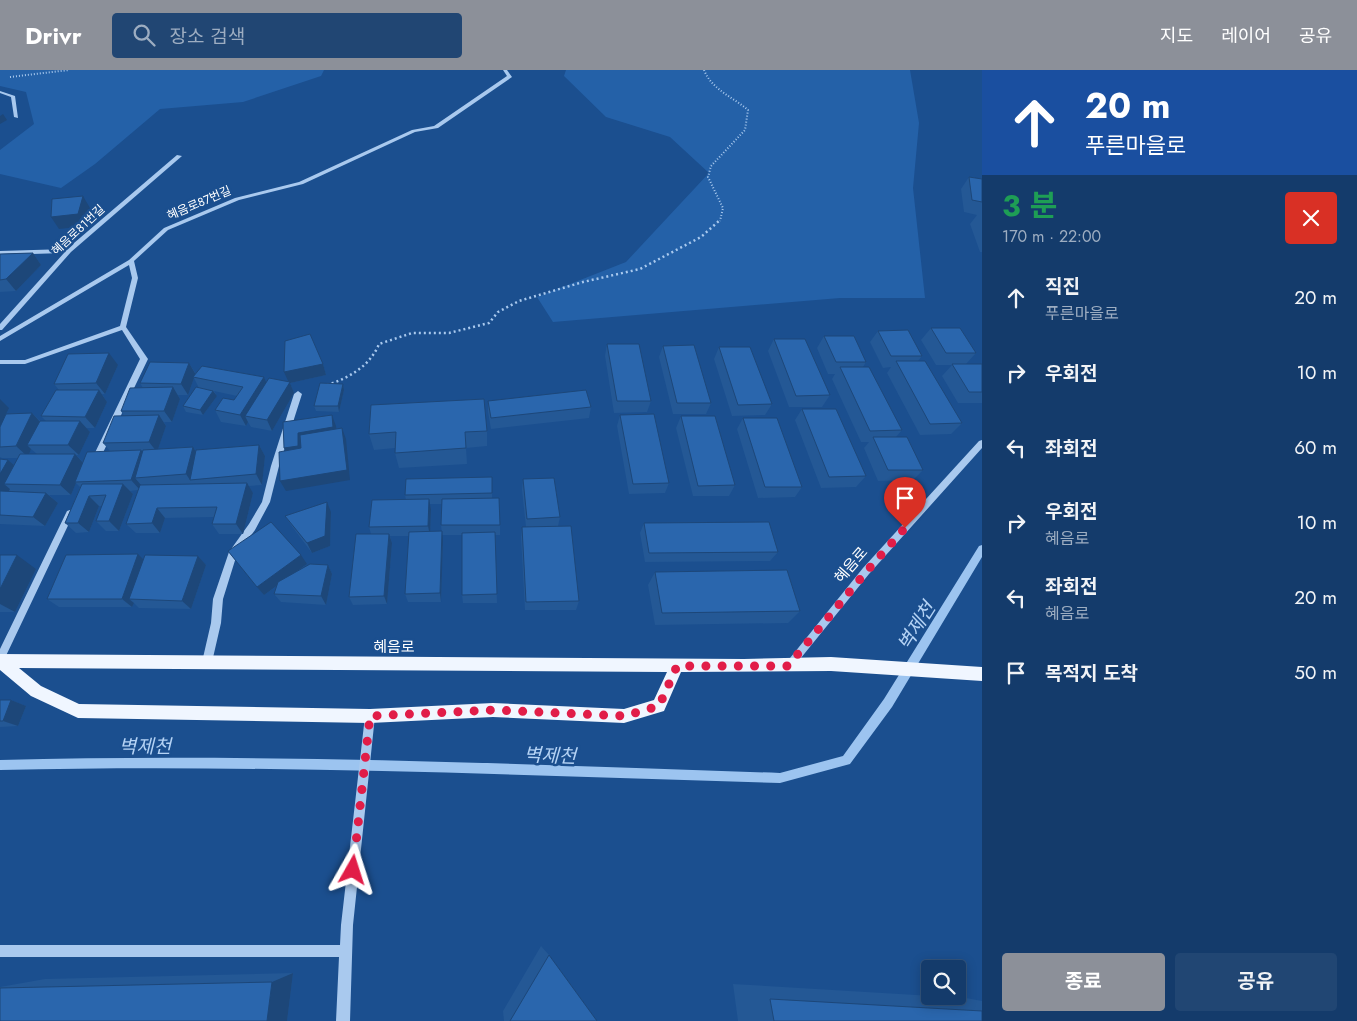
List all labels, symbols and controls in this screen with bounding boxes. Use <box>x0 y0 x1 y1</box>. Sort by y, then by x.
search box <box>112 13 462 58</box>
text: Drivr <box>25 18 82 53</box>
icon: search <box>130 21 158 49</box>
text: 장소 검색 <box>170 23 245 50</box>
text: 지도 <box>1160 23 1193 49</box>
text: 레이어 <box>1221 23 1271 49</box>
text: 공유 <box>1299 23 1332 49</box>
text: 20 m <box>1085 81 1170 131</box>
icon: ahead <box>1002 90 1067 155</box>
text: 푸른마을로 <box>1085 129 1186 161</box>
street label: 혜음로87번길 <box>164 181 234 225</box>
text: 3 분 <box>1002 184 1057 227</box>
button: close <box>1285 192 1337 244</box>
street label: 혜음로81번길 <box>47 201 109 259</box>
text: 170 m · 22:00 <box>1002 225 1101 248</box>
text: 직진 <box>1045 273 1080 300</box>
icon: ahead <box>1002 284 1030 312</box>
text: 20 m <box>1294 284 1337 311</box>
text: 푸른마을로 <box>1045 302 1119 325</box>
icon: right <box>1002 359 1030 387</box>
text: 10 m <box>1297 359 1337 386</box>
text: 우회전 <box>1045 360 1097 387</box>
icon: left <box>1002 434 1030 462</box>
text: 60 m <box>1294 434 1337 461</box>
text: 좌회전 <box>1045 435 1097 462</box>
pin <box>884 477 926 528</box>
icon: arrive <box>891 484 919 512</box>
text: 우회전 <box>1045 498 1097 525</box>
icon: right <box>1002 509 1030 537</box>
text: 10 m <box>1297 509 1337 536</box>
text: 혜음로 <box>1045 527 1089 550</box>
street label: 혜음로 <box>829 542 873 588</box>
text: 좌회전 <box>1045 573 1097 600</box>
icon: left <box>1002 584 1030 612</box>
text: 20 m <box>1294 584 1337 611</box>
water label: 벽제천 <box>891 596 943 656</box>
text: 혜음로 <box>1045 602 1089 625</box>
street label: 혜음로 <box>373 636 415 658</box>
icon: arrive <box>1002 659 1030 687</box>
text: 50 m <box>1294 659 1337 686</box>
text: 목적지 도착 <box>1045 660 1138 687</box>
water label: 벽제천 <box>119 733 173 760</box>
water label: 벽제천 <box>523 741 578 770</box>
position arrow <box>326 843 378 895</box>
button: 종료 <box>1002 953 1165 1011</box>
button: 공유 <box>1175 953 1337 1011</box>
map controls <box>921 960 966 1005</box>
button: search <box>921 960 966 1005</box>

